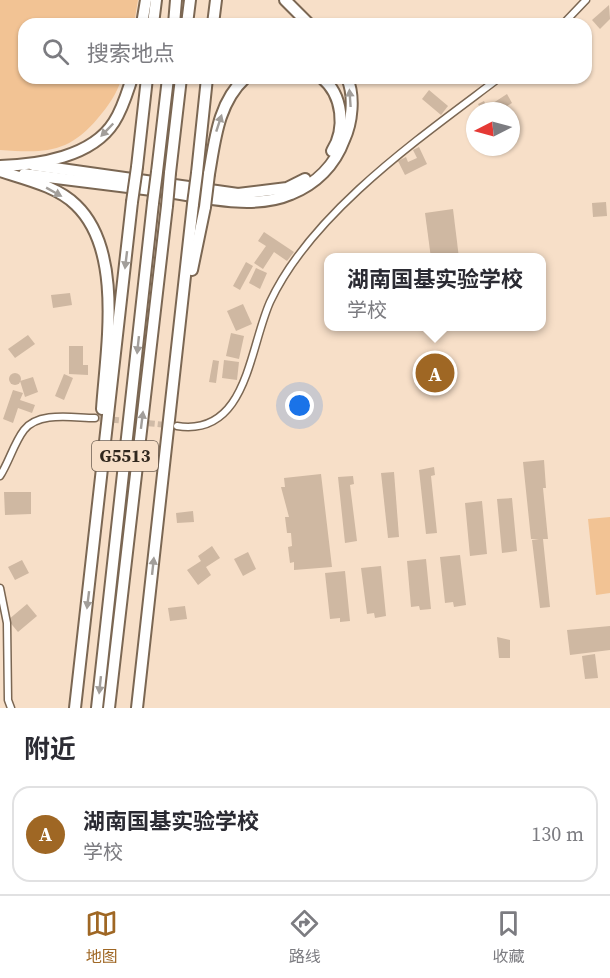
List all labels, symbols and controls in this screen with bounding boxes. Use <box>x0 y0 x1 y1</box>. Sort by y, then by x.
search box <box>18 18 592 84</box>
icon: search <box>39 35 72 68</box>
text: 搜索地点 <box>87 38 175 68</box>
one-way arrow <box>346 88 355 107</box>
north arrow <box>466 102 520 156</box>
one-way arrow <box>215 114 225 132</box>
one-way arrow <box>100 122 114 136</box>
one-way arrow <box>46 187 63 197</box>
one-way arrow <box>121 251 131 270</box>
popup <box>324 253 546 331</box>
text: 湖南国基实验学校 <box>347 264 523 294</box>
text: 学校 <box>347 296 387 324</box>
one-way arrow <box>133 335 142 354</box>
pin: A <box>416 350 454 395</box>
your location <box>285 391 314 420</box>
one-way arrow <box>137 411 147 430</box>
road number: G5513 <box>92 441 158 471</box>
one-way arrow <box>148 557 157 576</box>
one-way arrow <box>83 590 93 609</box>
one-way arrow <box>95 675 104 694</box>
text: 附近 <box>24 731 76 767</box>
text: 湖南国基实验学校 <box>83 806 259 836</box>
text: A <box>39 820 52 848</box>
text: 130 m <box>531 820 584 848</box>
text: 学校 <box>83 838 123 866</box>
tab: 地图 <box>85 907 118 967</box>
tab: 路线 <box>288 907 321 967</box>
tab: 收藏 <box>492 907 525 967</box>

